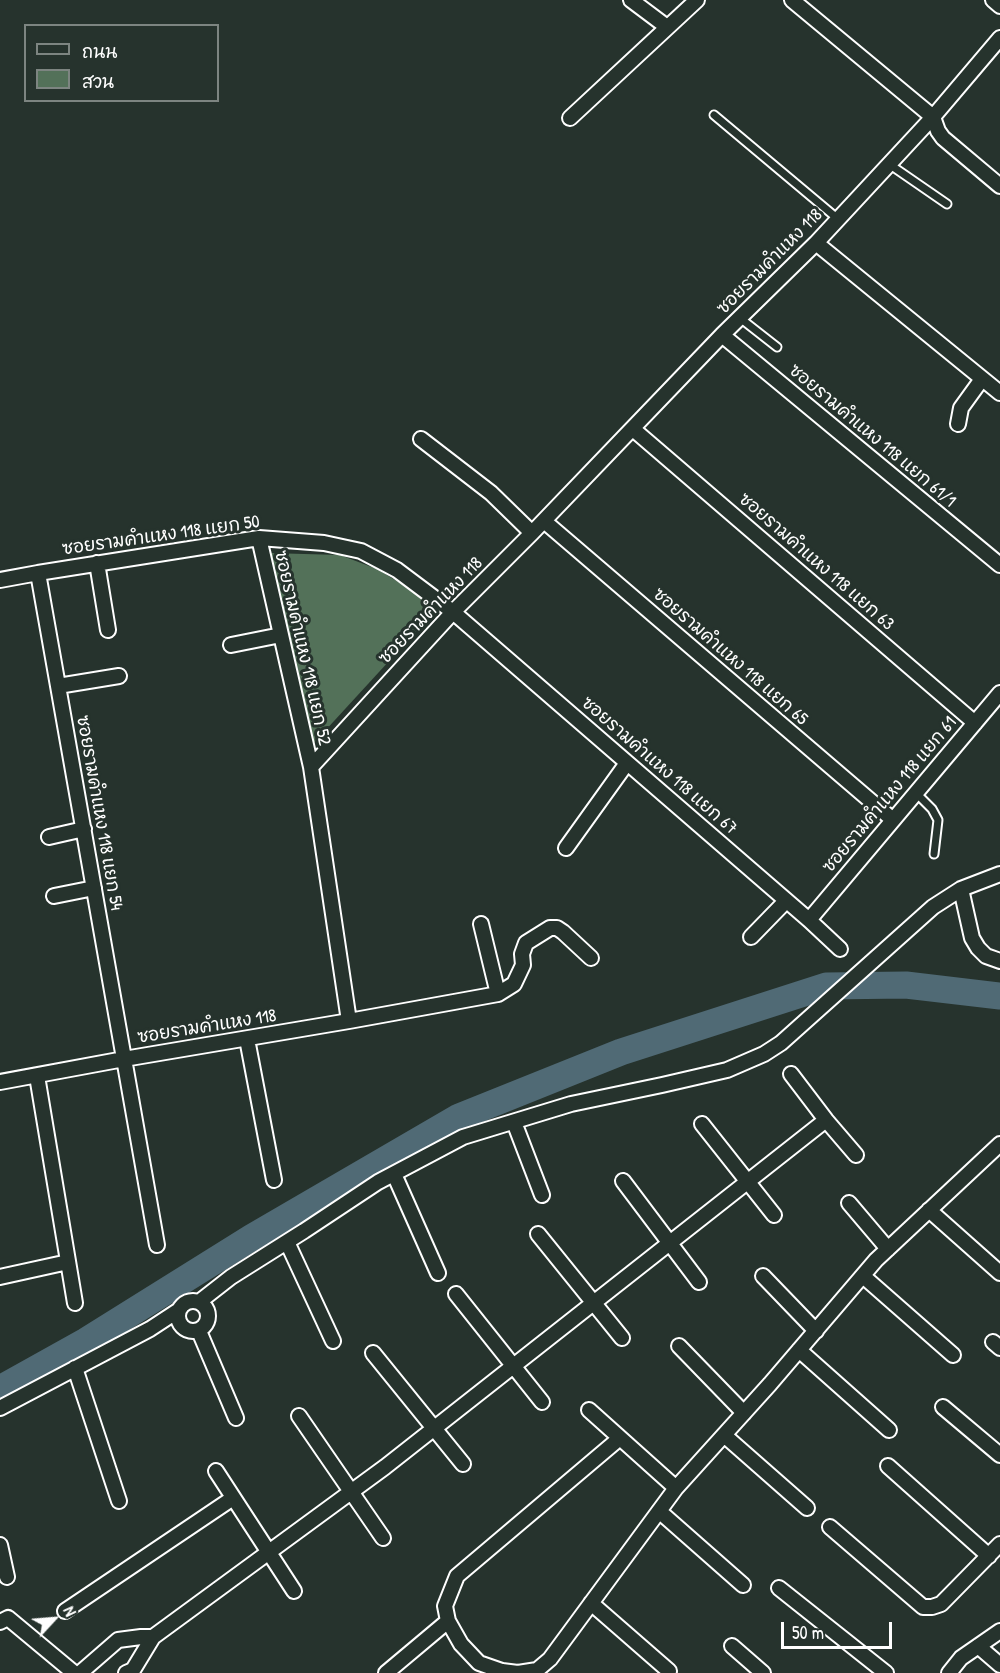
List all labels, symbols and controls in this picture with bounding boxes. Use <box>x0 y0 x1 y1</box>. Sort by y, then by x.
legend <box>24 24 219 102</box>
text: ถนน <box>82 39 117 64</box>
text: สวน <box>82 69 114 94</box>
street label: ซอยรามคำแหง 118 <box>713 205 827 319</box>
street label: ซอยรามคำแหง 118 แยก 61/1 <box>784 360 960 512</box>
street label: ซอยรามคำแหง 118 แยก 63 <box>734 489 898 635</box>
street label: ซอยรามคำแหง 118 แยก 50 <box>61 511 261 561</box>
street label: ซอยรามคำแหง 118 แยก 52 <box>269 548 335 748</box>
street label: ซอยรามคำแหง 118 <box>374 553 488 669</box>
street label: ซอยรามคำแหง 118 แยก 65 <box>648 584 812 730</box>
street label: ซอยรามคำแหง 118 แยก 67 <box>577 692 741 840</box>
street label: ซอยรามคำแหง 118 แยก 61 <box>818 713 962 877</box>
street label: ซอยรามคำแหง 118 แยก 54 <box>71 714 127 912</box>
street label: ซอยรามคำแหง 118 <box>136 1005 278 1049</box>
north arrow <box>24 1589 84 1649</box>
text: N <box>58 1602 82 1620</box>
scale bar <box>784 1610 895 1648</box>
text: 50 m <box>792 1620 824 1645</box>

